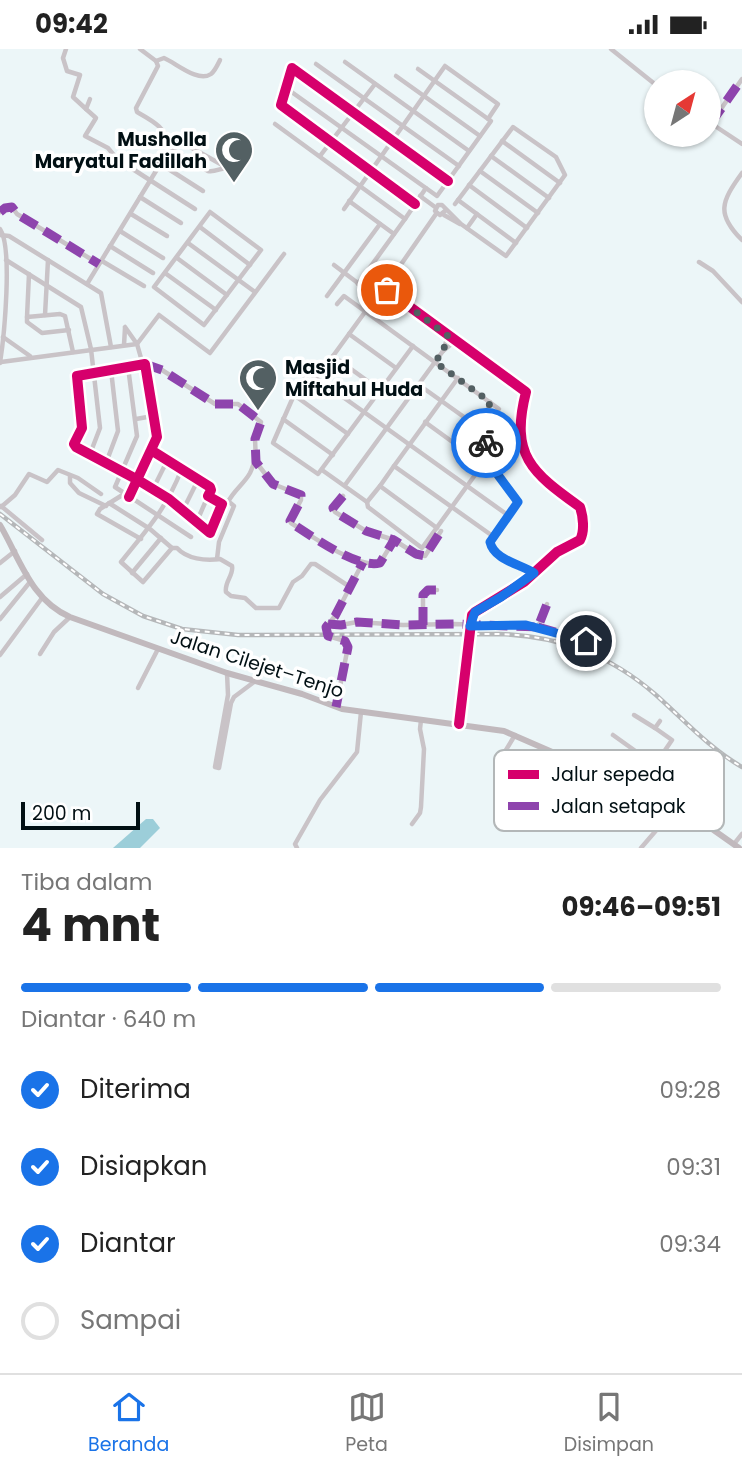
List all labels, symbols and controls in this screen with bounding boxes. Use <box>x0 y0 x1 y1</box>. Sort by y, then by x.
text: 09:42 <box>35 6 108 42</box>
north arrow <box>644 70 721 147</box>
map controls <box>644 70 721 147</box>
place label: Musholla Maryatul Fadillah <box>35 126 207 175</box>
mosque icon: Musholla Maryatul Fadillah <box>213 129 255 184</box>
pin <box>357 260 417 320</box>
icon: bag <box>368 271 406 309</box>
place label: Masjid Miftahul Huda <box>285 354 423 403</box>
mosque icon: Masjid Miftahul Huda <box>237 357 279 412</box>
courier <box>451 408 521 478</box>
icon: bike <box>467 424 505 462</box>
pin <box>556 611 616 671</box>
icon: home <box>567 622 605 660</box>
street label: Jalan Cilejet–Tenjo <box>167 623 347 705</box>
legend <box>494 750 724 831</box>
text: Jalur sepeda <box>551 761 675 788</box>
text: Jalan setapak <box>551 793 686 820</box>
scale bar <box>21 799 140 831</box>
text: 200 m <box>32 800 91 827</box>
text: Tiba dalam <box>21 866 152 898</box>
text: 09:46–09:51 <box>561 889 721 925</box>
text: 4 mnt <box>21 893 160 957</box>
text: Diantar · 640 m <box>21 1003 196 1035</box>
icon: check <box>21 1071 59 1109</box>
text: Diterima <box>80 1071 191 1107</box>
text: 09:28 <box>659 1074 721 1106</box>
icon: check <box>21 1148 59 1186</box>
text: Disiapkan <box>80 1148 208 1184</box>
text: 09:31 <box>666 1151 721 1183</box>
icon: check <box>21 1225 59 1263</box>
text: Diantar <box>80 1225 176 1261</box>
text: 09:34 <box>659 1228 721 1260</box>
text: Sampai <box>80 1302 181 1338</box>
tab: Beranda <box>88 1388 169 1459</box>
tab: Peta <box>345 1388 388 1459</box>
tab: Disimpan <box>564 1388 654 1459</box>

